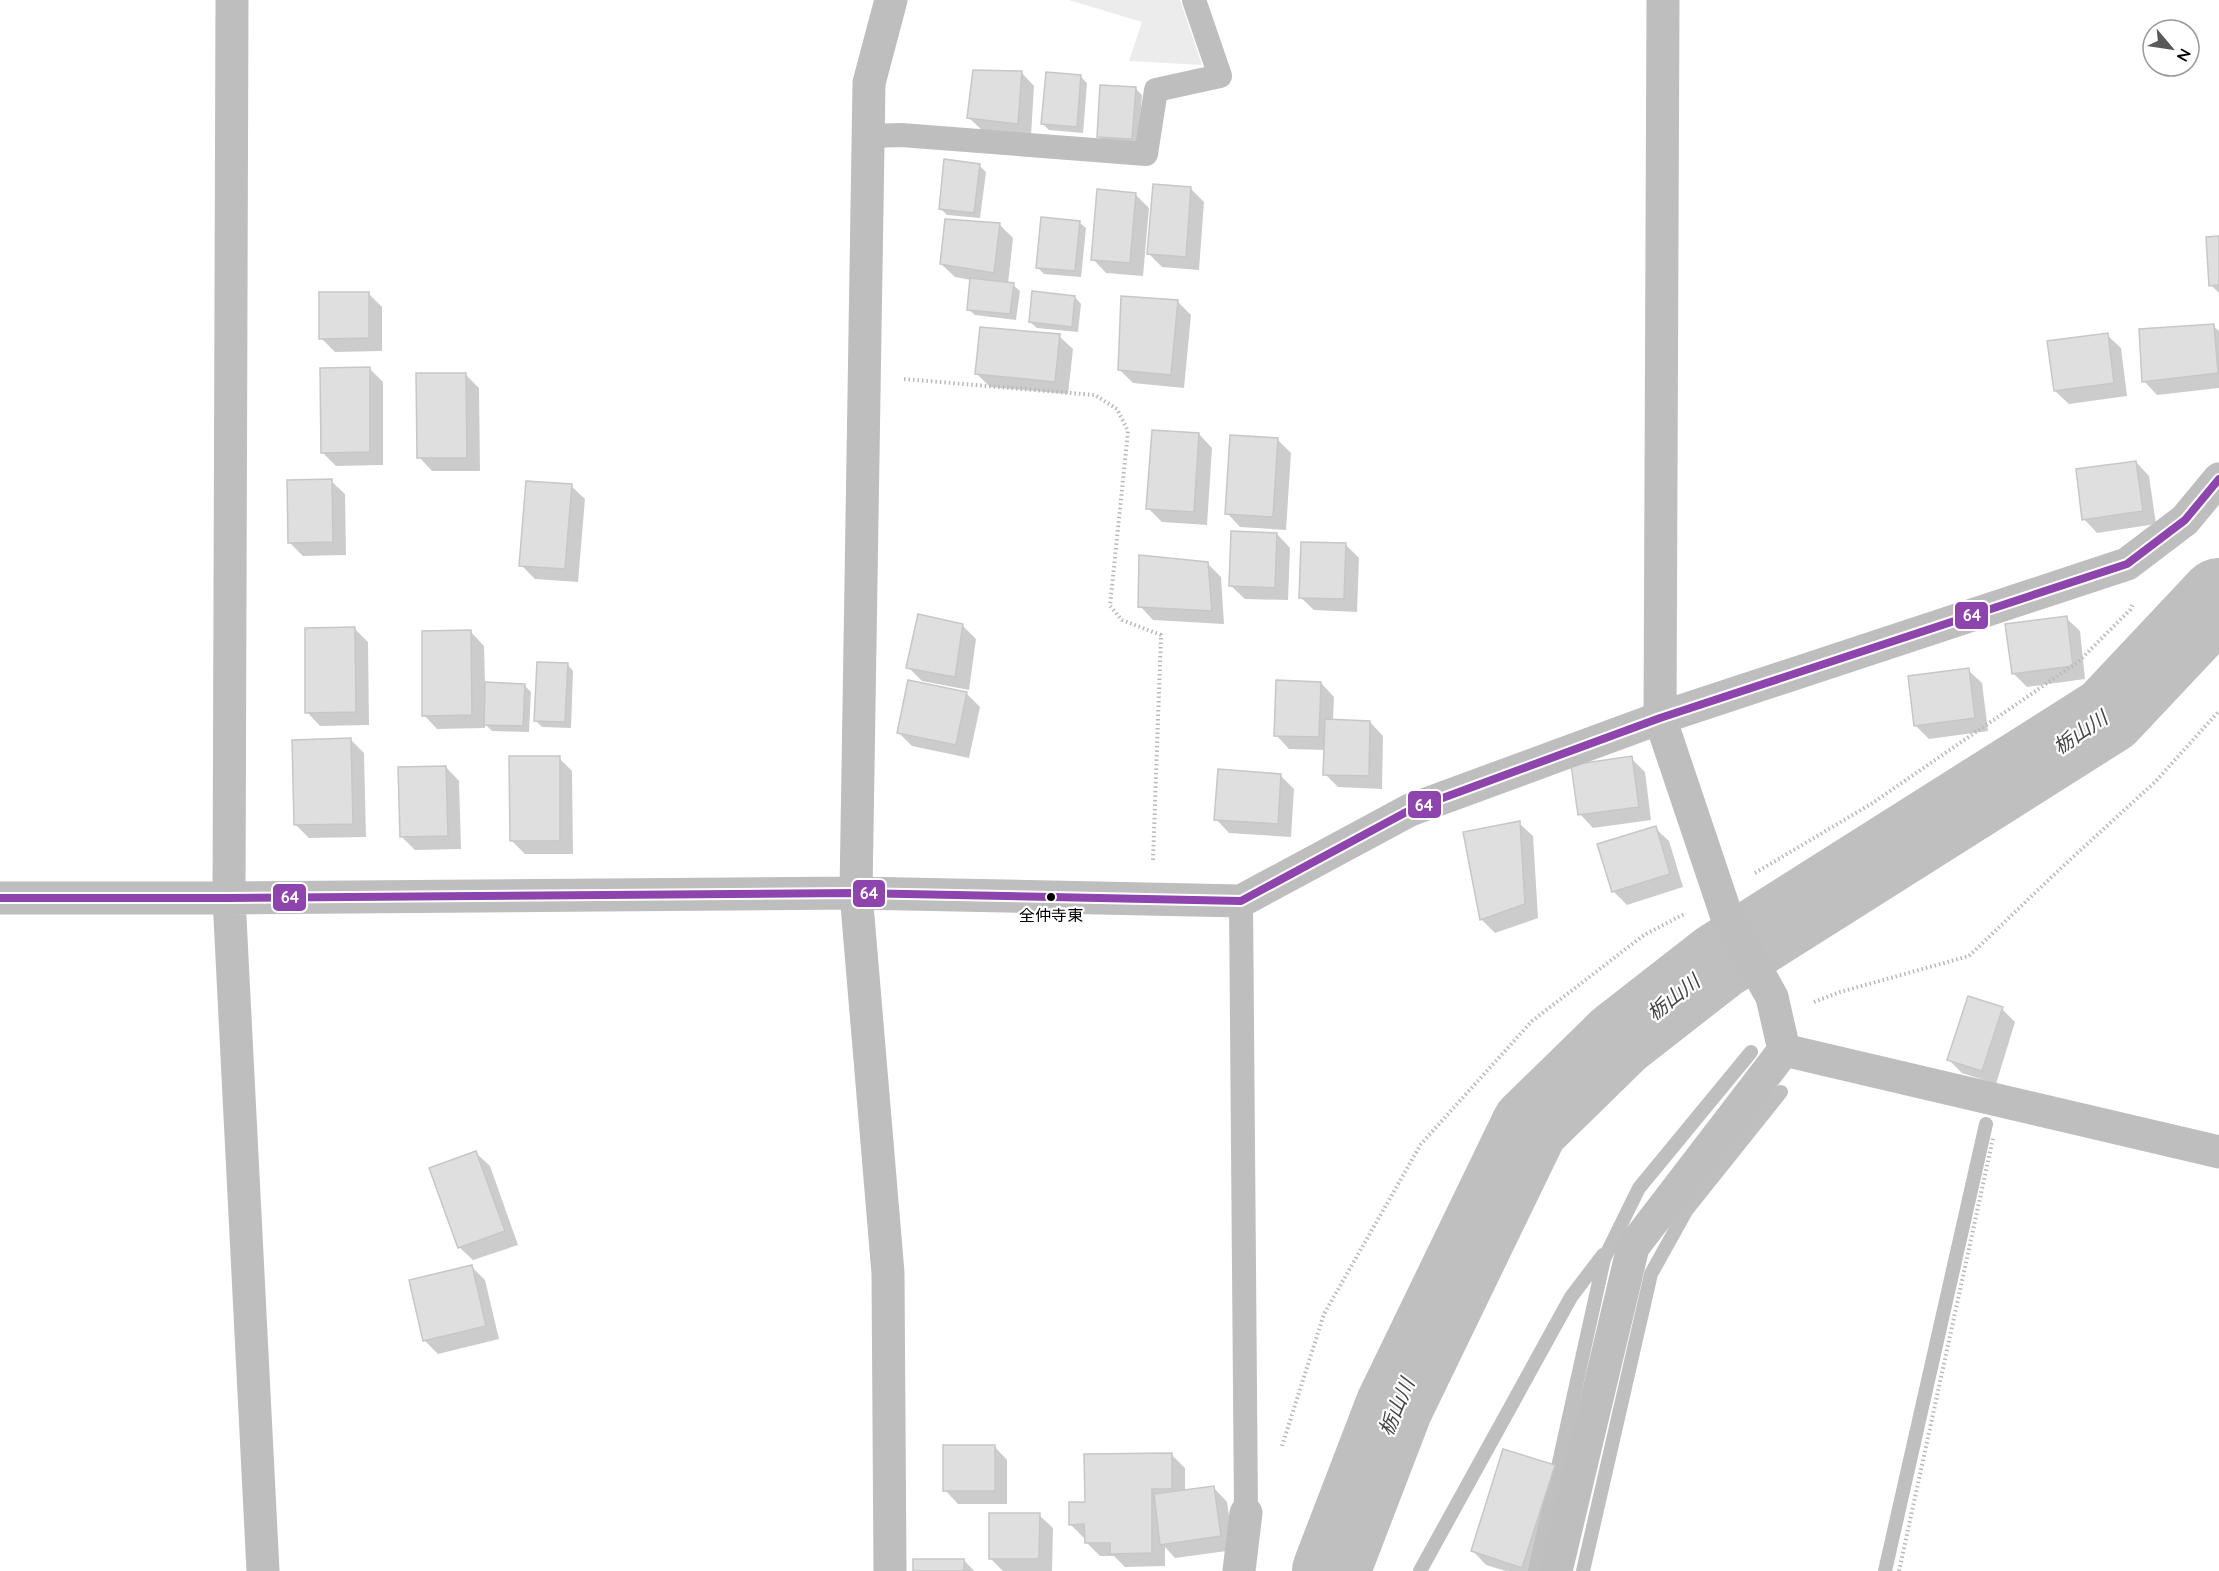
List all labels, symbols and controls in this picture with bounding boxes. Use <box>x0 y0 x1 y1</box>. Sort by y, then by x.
north arrow <box>2141 18 2201 78</box>
text: N <box>2173 45 2196 65</box>
line badge: 64 <box>1954 601 1989 630</box>
text: 64 <box>1963 605 1982 625</box>
water label: 栃山川 <box>2048 704 2114 759</box>
line badge: 64 <box>1407 790 1442 819</box>
text: 64 <box>1415 795 1434 815</box>
line badge: 64 <box>852 879 886 908</box>
line badge: 64 <box>272 883 307 912</box>
text: 64 <box>860 883 879 903</box>
text: 64 <box>281 887 300 907</box>
marker: 全仲寺東 <box>1045 891 1057 903</box>
place label: 全仲寺東 <box>1019 905 1083 925</box>
water label: 栃山川 <box>1642 967 1706 1025</box>
water label: 栃山川 <box>1373 1373 1420 1439</box>

